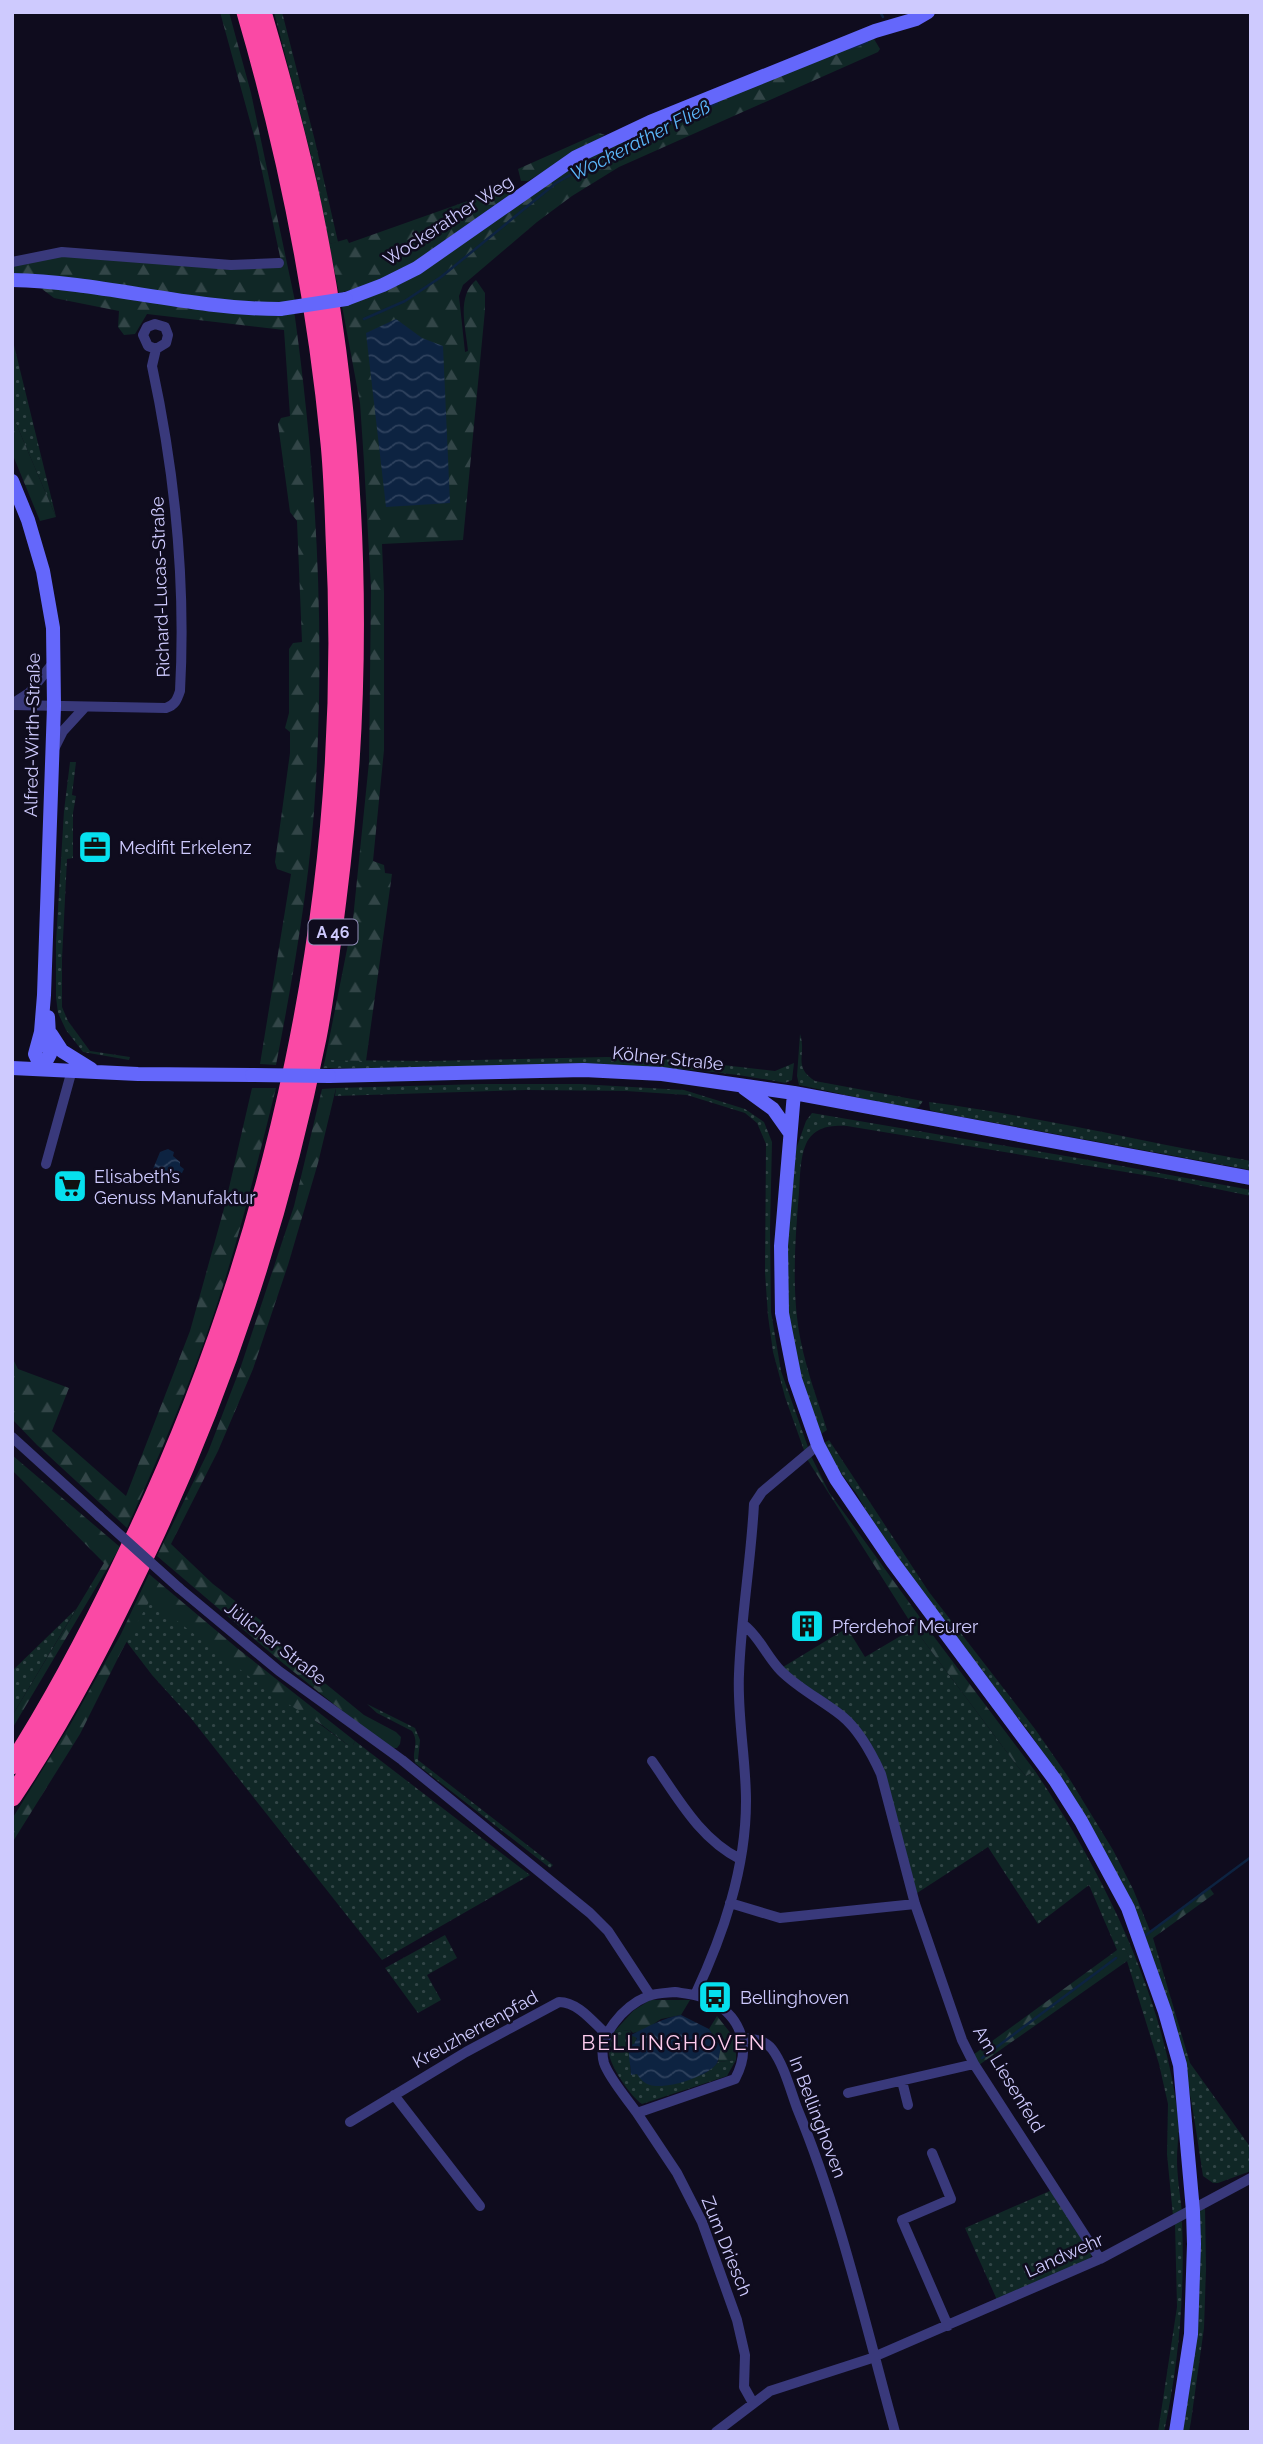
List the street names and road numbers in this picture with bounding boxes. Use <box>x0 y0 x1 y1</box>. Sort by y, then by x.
street label: Wockerather Weg <box>379 170 517 270</box>
street label: Richard-Lucas-Straße <box>146 496 174 678</box>
street label: Alfred-Wirth-Straße <box>20 652 44 817</box>
road number: A 46 <box>308 920 358 944</box>
street label: Kölner Straße <box>611 1042 725 1074</box>
street label: Jülicher Straße <box>221 1597 331 1689</box>
street label: Kreuzherrenpfad <box>409 1986 541 2072</box>
street label: Am Liesenfeld <box>969 2022 1049 2136</box>
street label: In Bellinghoven <box>785 2053 851 2181</box>
street label: Zum Driesch <box>697 2193 757 2299</box>
street label: Landwehr <box>1022 2228 1107 2282</box>

